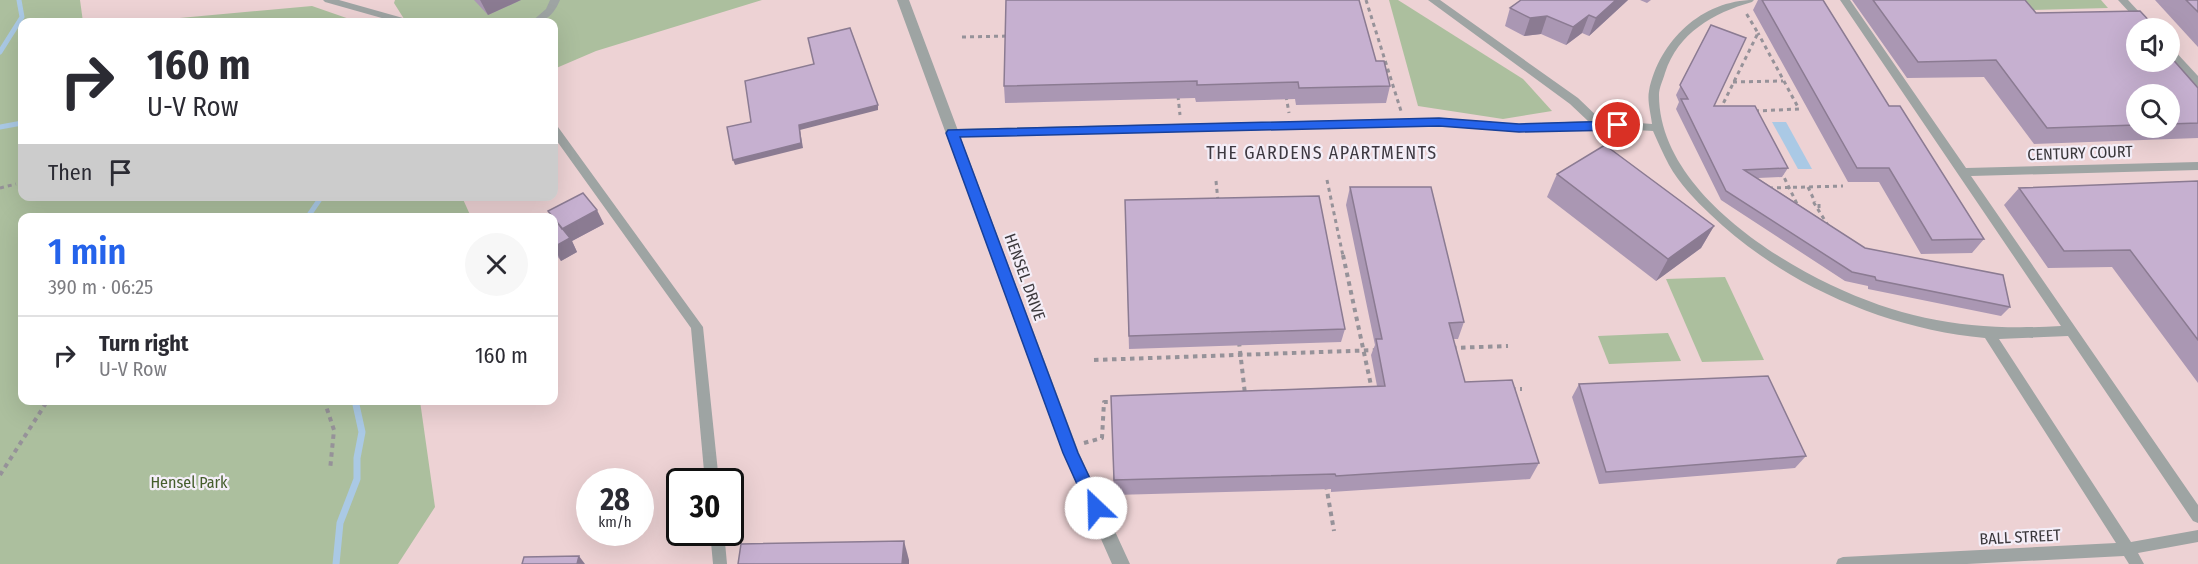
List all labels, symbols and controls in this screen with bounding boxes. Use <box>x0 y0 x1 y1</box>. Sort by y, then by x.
map controls <box>2126 18 2180 138</box>
button: sound <box>2126 18 2180 72</box>
text: 160 m <box>147 40 250 90</box>
icon: right <box>48 42 126 120</box>
button: search <box>2126 84 2180 138</box>
text: U-V Row <box>147 91 238 123</box>
pin <box>1592 99 1643 150</box>
icon: arrive <box>1601 108 1634 141</box>
district label: THE GARDENS APARTMENTS <box>1206 142 1438 164</box>
street label: CENTURY COURT <box>2027 142 2134 164</box>
icon: arrive <box>104 156 137 189</box>
text: Then <box>48 159 92 186</box>
text: 1 min <box>48 230 126 274</box>
street label: HENSEL DRIVE <box>1001 231 1049 323</box>
button: close <box>465 233 528 296</box>
text: 390 m · 06:25 <box>48 275 153 299</box>
text: Turn right <box>99 330 188 357</box>
icon: right <box>48 339 81 372</box>
text: 160 m <box>475 342 528 369</box>
text: U-V Row <box>99 357 167 381</box>
speed limit sign: 30 <box>666 468 744 546</box>
park label: Hensel Park <box>150 473 228 492</box>
position arrow <box>1064 476 1128 540</box>
text: 28 <box>600 482 630 518</box>
text: km/h <box>598 513 632 531</box>
street label: BALL STREET <box>1979 525 2062 549</box>

